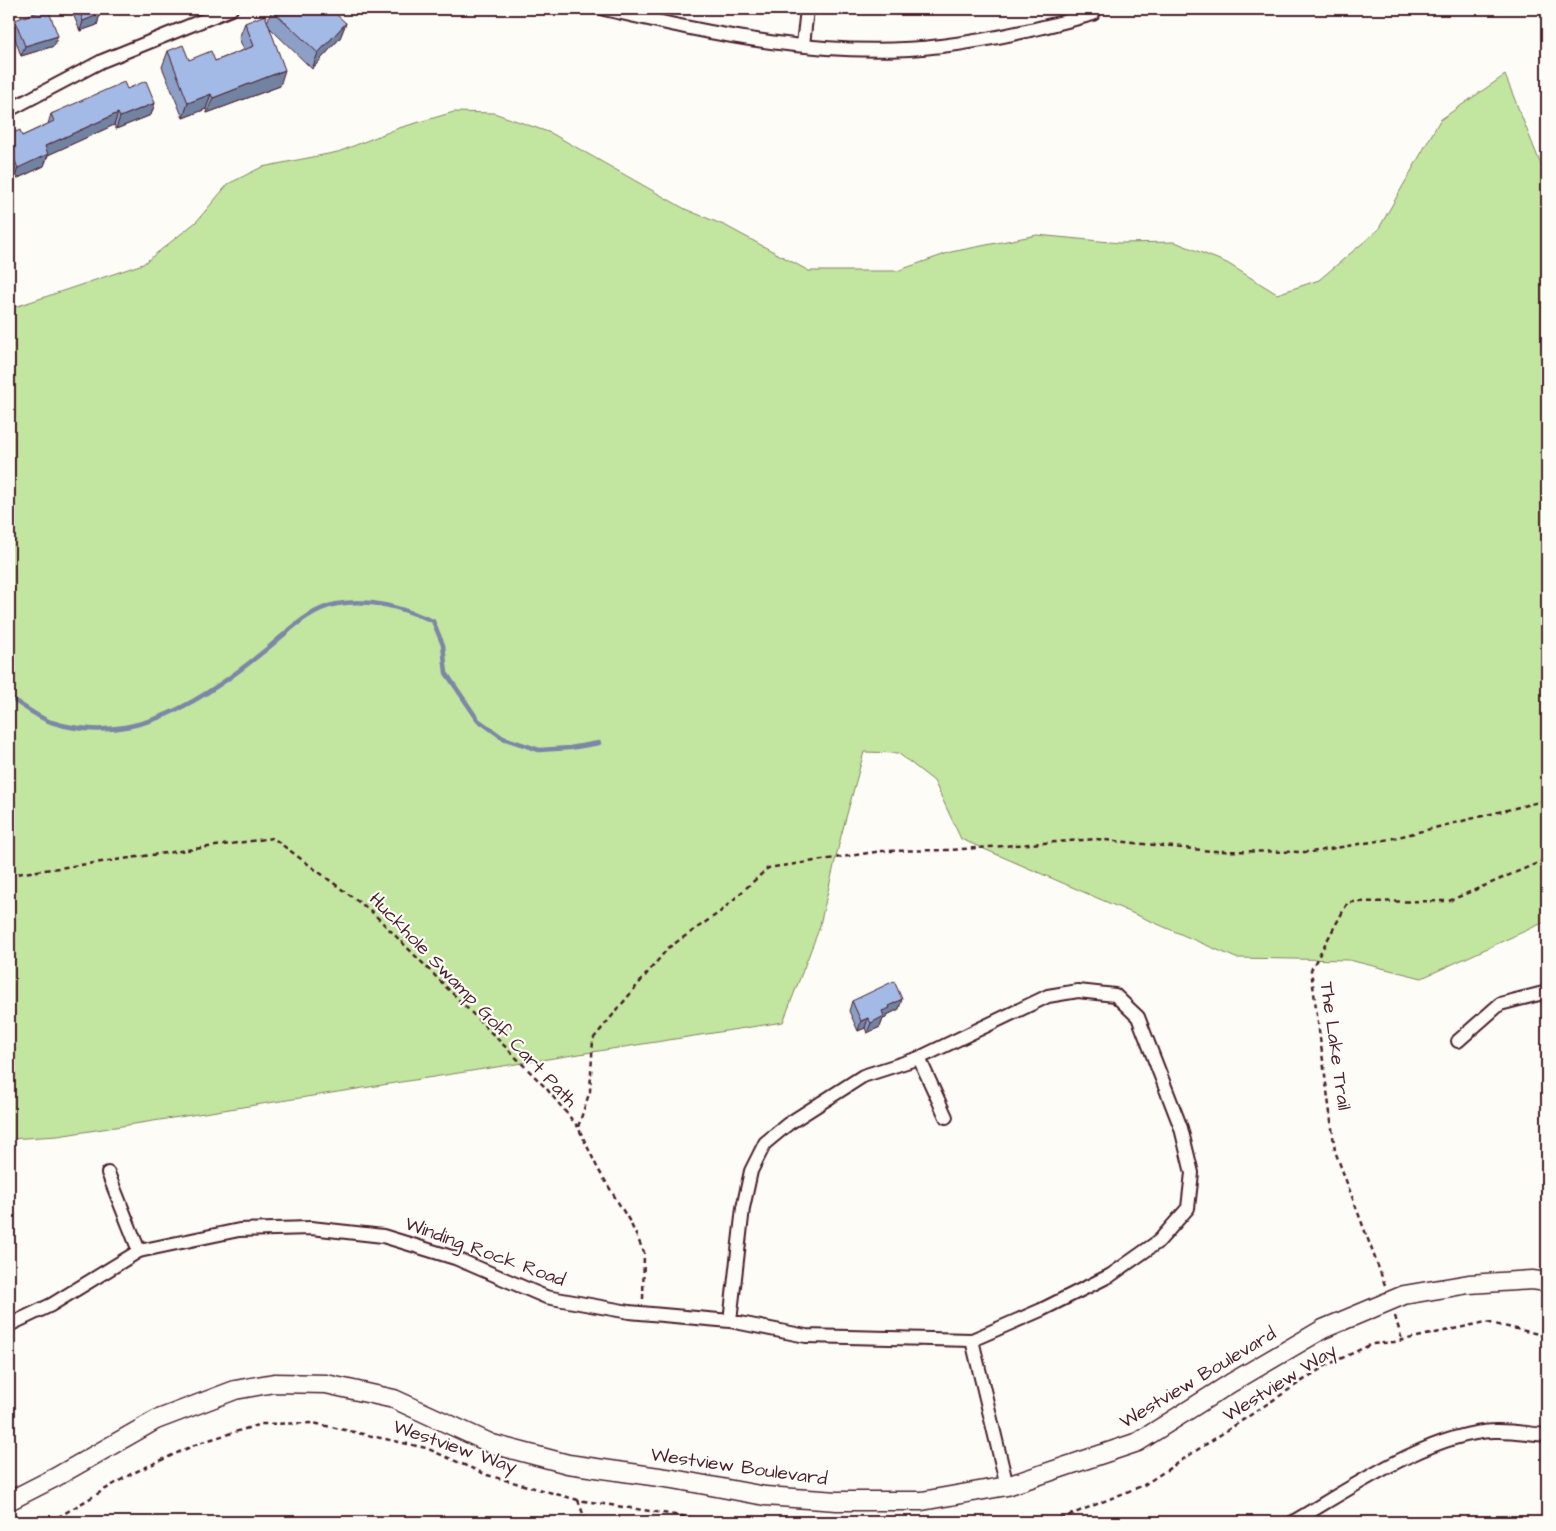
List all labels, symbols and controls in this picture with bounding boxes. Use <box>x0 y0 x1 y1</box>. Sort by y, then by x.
street label: Huckhole Swamp Golf Cart Path <box>363 886 584 1114</box>
street label: The Lake Trail <box>1313 980 1357 1112</box>
street label: Winding Rock Road <box>401 1210 569 1295</box>
street label: Westview Boulevard <box>1115 1320 1282 1435</box>
street label: Westview Way <box>1218 1337 1343 1430</box>
street label: Westview Way <box>389 1413 521 1482</box>
street label: Westview Boulevard <box>649 1441 829 1493</box>

